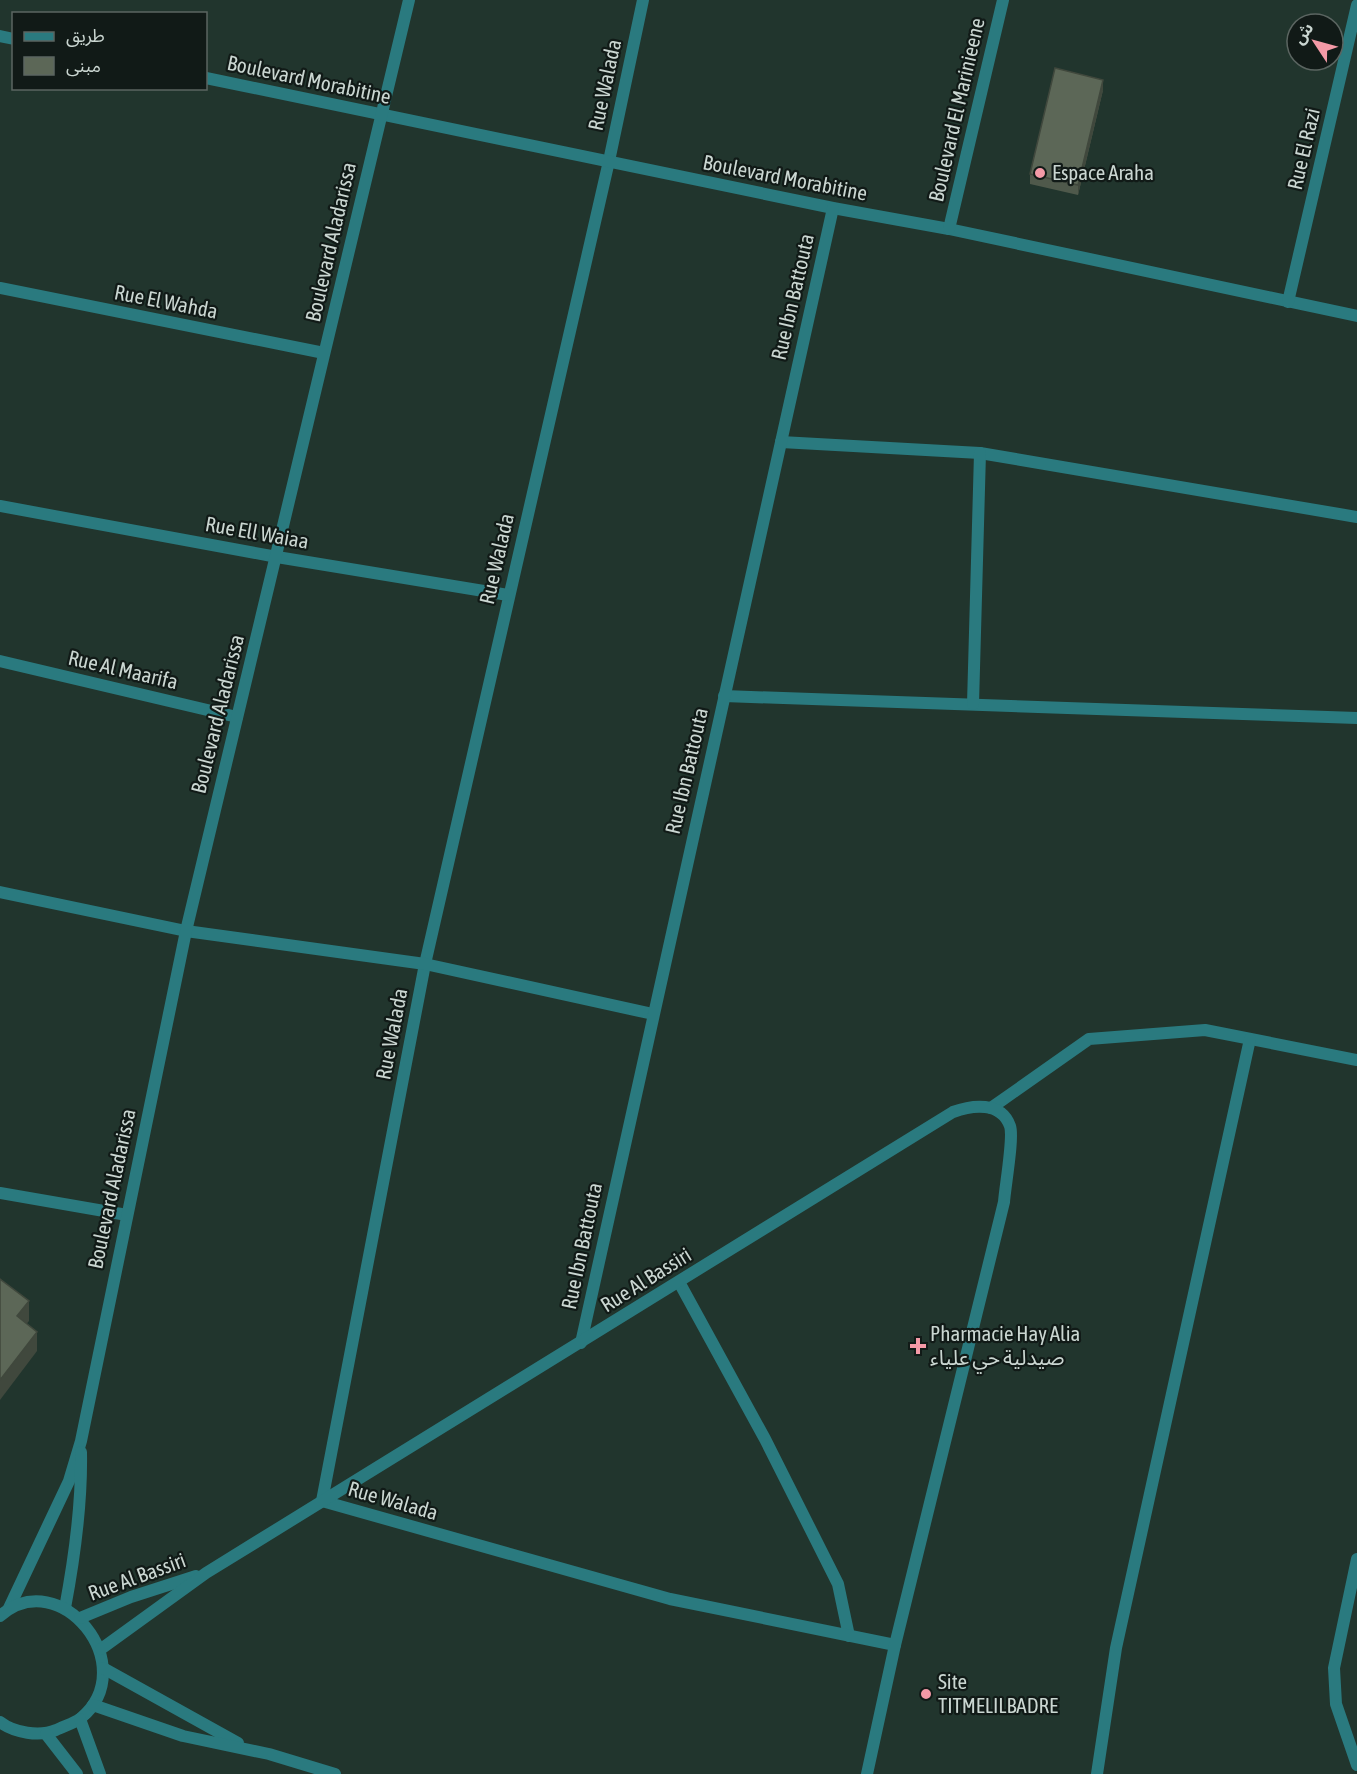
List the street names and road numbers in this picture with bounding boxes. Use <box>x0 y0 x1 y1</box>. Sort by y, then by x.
street label: Boulevard El Marinieene <box>923 16 989 204</box>
street label: Rue Walada <box>583 37 625 133</box>
street label: Boulevard Morabitine <box>225 50 393 108</box>
street label: Rue El Razi <box>1282 106 1324 192</box>
street label: Boulevard Morabitine <box>701 149 869 205</box>
street label: Boulevard Aladarissa <box>300 160 360 324</box>
street label: Rue Ibn Battouta <box>766 231 818 362</box>
street label: Rue El Wahda <box>113 279 220 323</box>
street label: Rue Ell Waiaa <box>204 511 311 553</box>
street label: Rue Walada <box>474 511 518 607</box>
street label: Boulevard Aladarissa <box>186 632 248 796</box>
street label: Rue Al Maarifa <box>66 645 180 693</box>
street label: Rue Ibn Battouta <box>660 705 712 836</box>
street label: Rue Walada <box>370 986 412 1081</box>
street label: Boulevard Aladarissa <box>82 1107 140 1271</box>
street label: Rue Ibn Battouta <box>556 1180 606 1311</box>
street label: Rue Al Bassiri <box>596 1242 695 1316</box>
street label: Rue Walada <box>346 1476 441 1524</box>
street label: Rue Al Bassiri <box>85 1547 189 1605</box>

